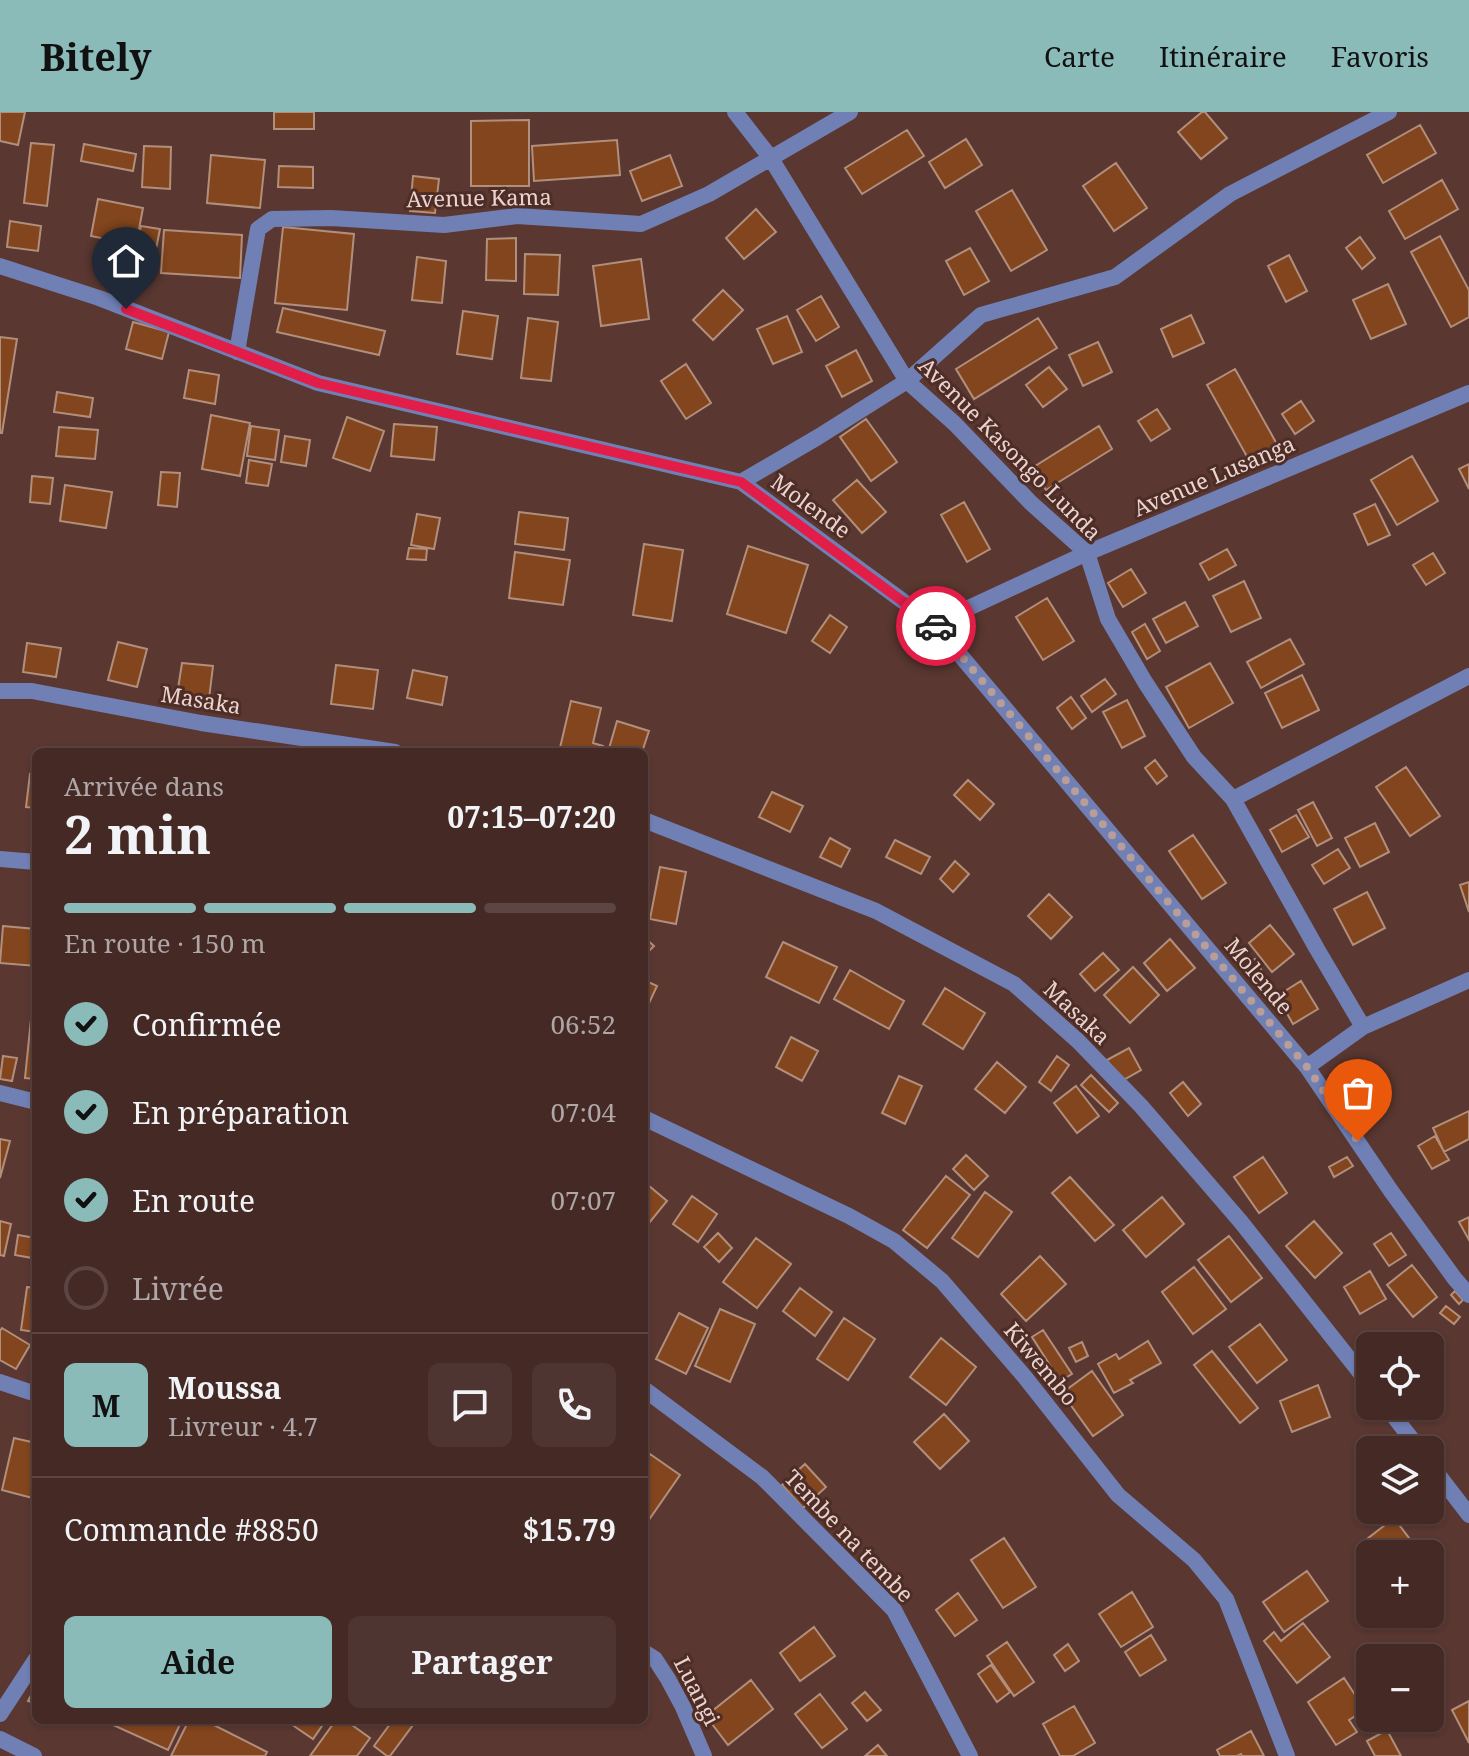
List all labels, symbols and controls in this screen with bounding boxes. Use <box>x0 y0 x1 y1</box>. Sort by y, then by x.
text: Bitely <box>40 30 151 82</box>
text: Carte <box>1044 37 1115 75</box>
text: Itinéraire <box>1159 37 1287 75</box>
text: Favoris <box>1331 37 1429 75</box>
street label: Avenue Kama <box>406 181 552 213</box>
pin <box>92 227 160 309</box>
icon: home <box>104 239 148 283</box>
street label: Avenue Kasongo Lunda <box>913 350 1109 546</box>
street label: Avenue Lusanga <box>1128 428 1299 523</box>
street label: Molende <box>766 466 857 544</box>
courier <box>896 586 976 666</box>
icon: car <box>914 604 958 648</box>
street label: Masaka <box>159 678 243 720</box>
text: Arrivée dans <box>64 768 224 804</box>
text: 07:15–07:20 <box>447 796 616 837</box>
text: 2 min <box>64 798 211 869</box>
text: En route · 150 m <box>64 925 266 961</box>
street label: Molende <box>1219 931 1301 1020</box>
street label: Masaka <box>1038 974 1117 1051</box>
icon: check <box>64 1002 108 1046</box>
text: Confirmée <box>132 1004 282 1045</box>
text: 06:52 <box>550 1006 616 1042</box>
pin <box>1324 1059 1392 1141</box>
icon: bag <box>1336 1071 1380 1115</box>
icon: check <box>64 1090 108 1134</box>
text: En préparation <box>132 1092 349 1133</box>
text: 07:04 <box>550 1094 616 1130</box>
icon: check <box>64 1178 108 1222</box>
text: En route <box>132 1180 255 1221</box>
text: 07:07 <box>550 1182 616 1218</box>
text: Livrée <box>132 1268 224 1309</box>
street label: Kiwembo <box>998 1315 1085 1411</box>
map controls <box>1356 1332 1444 1732</box>
button: locate <box>1356 1332 1444 1420</box>
button: chat <box>428 1363 512 1447</box>
button: phone <box>532 1363 616 1447</box>
text: Moussa <box>168 1367 282 1408</box>
text: M <box>92 1385 120 1426</box>
text: Livreur · 4.7 <box>168 1408 318 1444</box>
button: layers <box>1356 1436 1444 1524</box>
street label: Tembe na tembe <box>779 1462 921 1608</box>
text: Commande #8850 <box>64 1509 319 1550</box>
text: $15.79 <box>522 1509 616 1550</box>
button: + <box>1356 1540 1444 1628</box>
button: Aide <box>64 1616 332 1708</box>
button: Partager <box>348 1616 616 1708</box>
button: − <box>1356 1644 1444 1732</box>
street label: Luangi <box>668 1651 728 1730</box>

